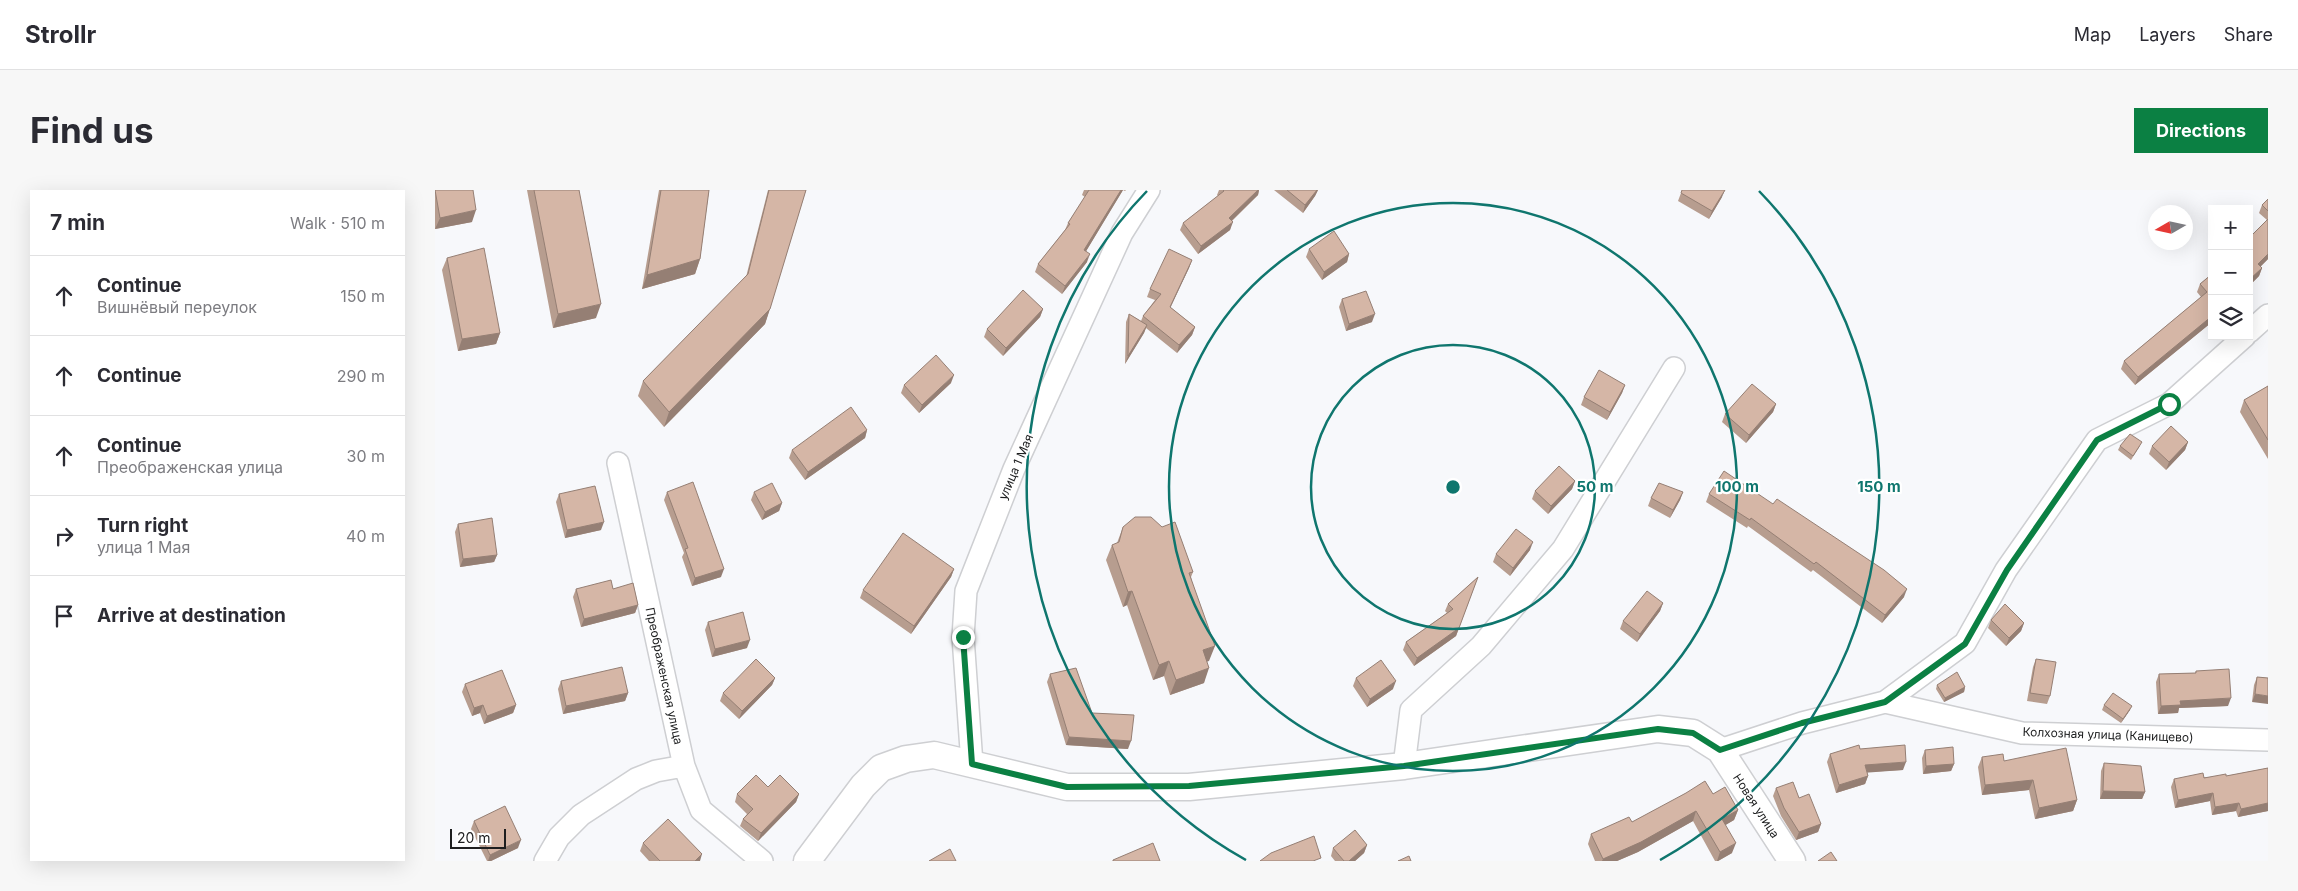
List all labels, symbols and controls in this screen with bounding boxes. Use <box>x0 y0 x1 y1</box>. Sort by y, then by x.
text: Strollr <box>25 20 96 49</box>
text: Map <box>2074 24 2111 45</box>
text: Layers <box>2139 24 2196 45</box>
text: Share <box>2224 24 2273 45</box>
button: Directions <box>2134 108 2268 153</box>
text: Find us <box>30 109 154 151</box>
north arrow <box>2148 205 2193 250</box>
map controls <box>2208 205 2253 340</box>
button: + <box>2208 205 2253 250</box>
text: 7 min <box>50 210 105 235</box>
text: Walk · 510 m <box>290 213 385 233</box>
button: − <box>2208 250 2253 295</box>
text: Continue <box>97 274 182 297</box>
icon: ahead <box>50 282 78 310</box>
text: 150 m <box>340 286 385 306</box>
button: layers <box>2208 295 2253 340</box>
text: Вишнёвый переулок <box>97 297 257 317</box>
icon: ahead <box>50 362 78 390</box>
text: Continue <box>97 364 182 387</box>
text: 290 m <box>337 366 385 386</box>
route start <box>2158 393 2181 416</box>
street label: улица 1 Мая <box>995 432 1036 502</box>
text: Continue <box>97 434 182 457</box>
icon: ahead <box>50 442 78 470</box>
text: 30 m <box>347 446 385 466</box>
text: Преображенская улица <box>97 457 283 477</box>
text: 50 m <box>1577 477 1613 496</box>
text: 100 m <box>1715 477 1759 496</box>
text: 150 m <box>1857 477 1901 496</box>
centre of rings <box>1444 478 1462 496</box>
text: Turn right <box>97 514 188 537</box>
icon: right <box>50 522 78 550</box>
text: 40 m <box>346 526 385 546</box>
text: улица 1 Мая <box>97 537 190 557</box>
icon: arrive <box>50 602 78 630</box>
text: Arrive at destination <box>97 604 286 627</box>
street label: Преображенская улица <box>643 606 686 746</box>
route end <box>952 626 975 649</box>
street label: Колхозная улица (Канищево) <box>2022 724 2194 745</box>
street label: Новая улица <box>1730 771 1783 841</box>
scale bar <box>450 826 506 849</box>
text: 20 m <box>457 829 491 846</box>

